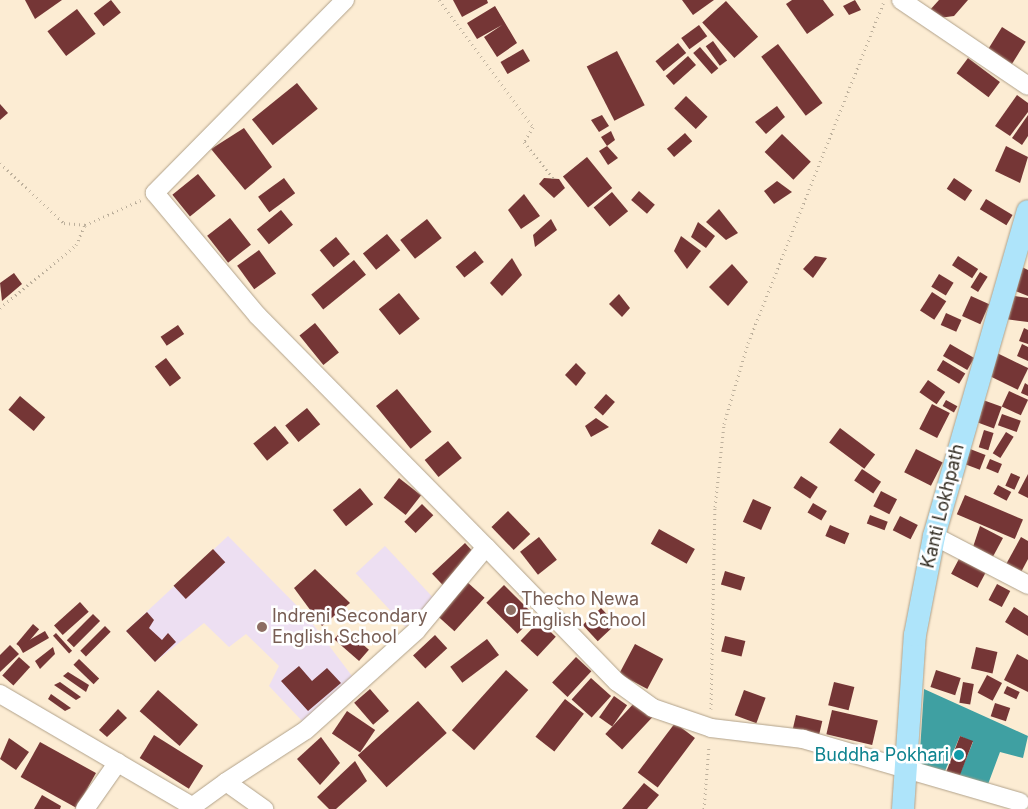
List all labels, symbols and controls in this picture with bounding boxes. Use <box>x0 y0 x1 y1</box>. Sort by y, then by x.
street label: Kanti Lokhpath <box>917 442 969 570</box>
place label: Thecho Newa English School <box>521 589 646 632</box>
marker: Thecho Newa English School <box>505 604 517 616</box>
place label: Indreni Secondary English School <box>272 606 428 649</box>
marker: Indreni Secondary English School <box>256 621 268 633</box>
place label: Buddha Pokhari <box>814 744 949 766</box>
marker: Buddha Pokhari <box>953 749 965 761</box>

